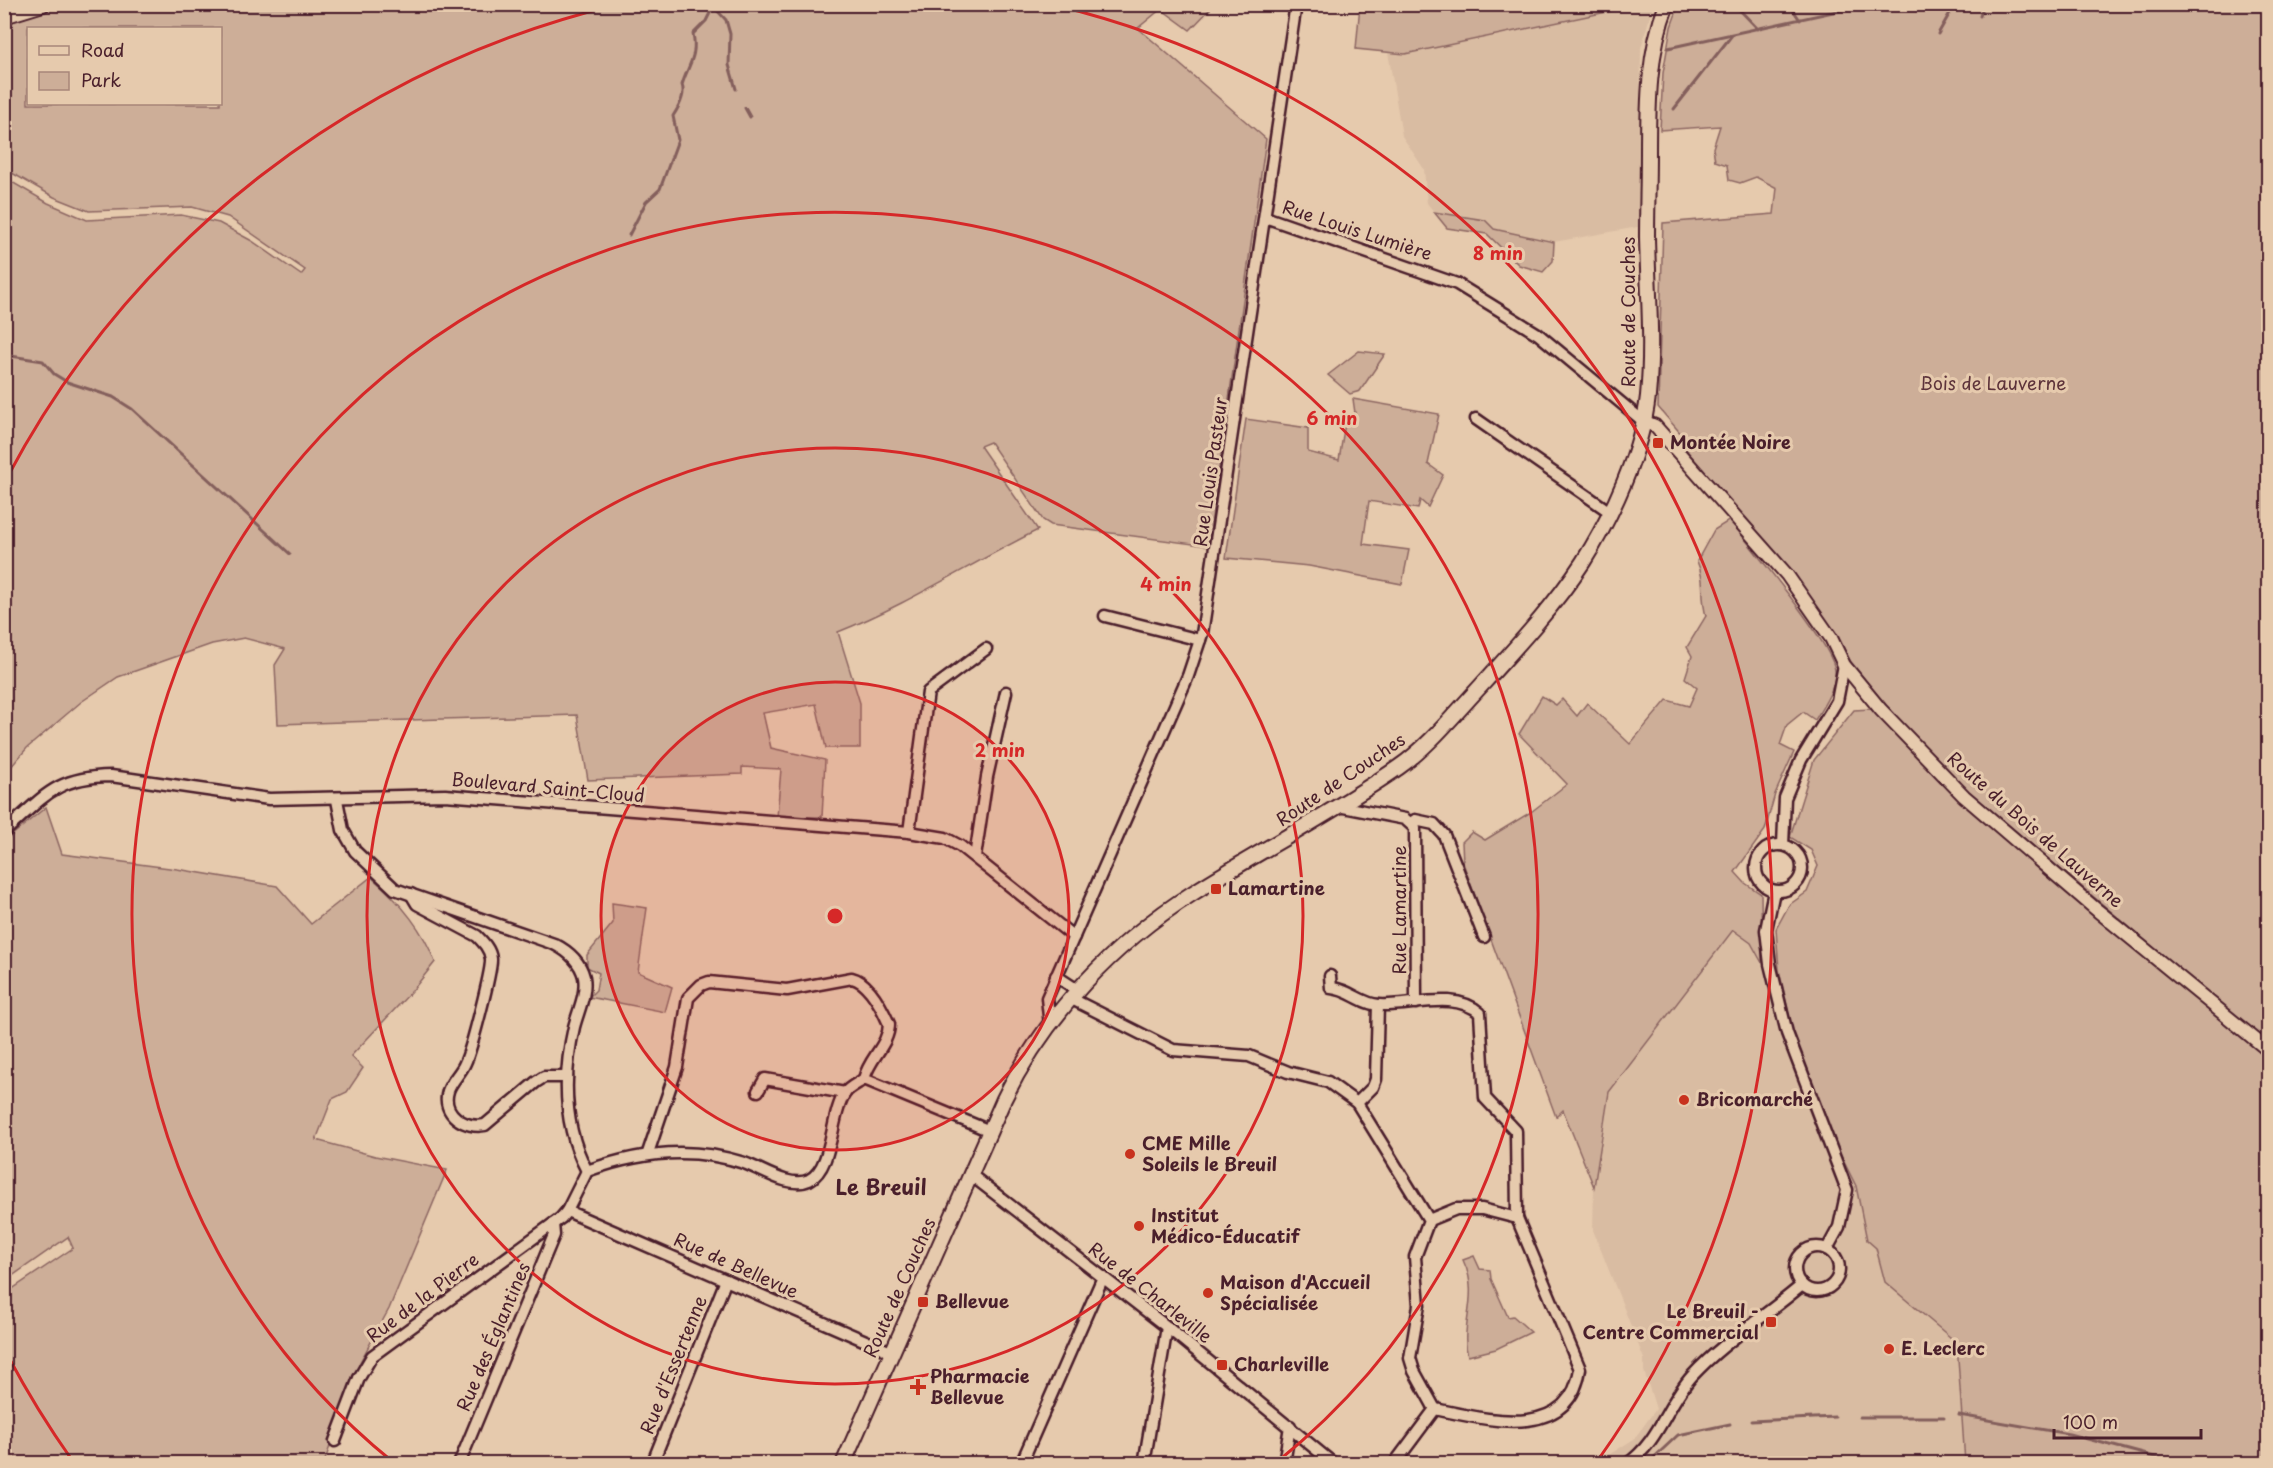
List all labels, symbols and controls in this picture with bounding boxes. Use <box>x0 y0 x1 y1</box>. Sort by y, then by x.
legend <box>27 27 222 105</box>
text: Road <box>81 36 125 63</box>
text: Park <box>81 66 121 93</box>
street label: Rue Louis Lumière <box>1279 193 1436 267</box>
street label: Route de Couches <box>1614 237 1641 387</box>
text: 8 min <box>1473 239 1523 266</box>
park label: Bois de Lauverne <box>1920 369 2066 396</box>
street label: Rue Louis Pasteur <box>1186 395 1233 548</box>
text: 6 min <box>1307 404 1357 431</box>
place label: Montée Noire <box>1670 428 1791 455</box>
marker: Montée Noire <box>1651 436 1665 450</box>
text: 4 min <box>1140 570 1192 597</box>
street label: Route de Couches <box>1270 725 1410 832</box>
text: 2 min <box>975 736 1025 763</box>
street label: Route du Bois de Lauverne <box>1942 744 2130 913</box>
street label: Boulevard Saint-Cloud <box>450 765 646 808</box>
street label: Rue Lamartine <box>1385 845 1412 975</box>
place label: Lamartine <box>1228 874 1325 901</box>
marker: Lamartine <box>1209 882 1223 896</box>
centre of rings <box>825 906 845 926</box>
place label: Bricomarché <box>1696 1085 1813 1112</box>
marker: Bricomarché <box>1677 1093 1691 1107</box>
place label: CME Mille Soleils le Breuil <box>1142 1129 1277 1177</box>
marker: CME Mille Soleils le Breuil <box>1123 1147 1137 1161</box>
district label: Le Breuil <box>835 1170 927 1202</box>
place label: Institut Médico-Éducatif <box>1151 1201 1301 1249</box>
street label: Route de Couches <box>856 1213 942 1362</box>
marker: Institut Médico-Éducatif <box>1132 1219 1146 1233</box>
street label: Rue de Bellevue <box>670 1225 803 1304</box>
street label: Rue de Charleville <box>1083 1235 1219 1349</box>
street label: Rue de la Pierre <box>360 1245 484 1348</box>
street label: Rue des Églantines <box>449 1258 536 1415</box>
place label: Maison d'Accueil Spécialisée <box>1220 1268 1371 1316</box>
marker: Maison d'Accueil Spécialisée <box>1201 1286 1215 1300</box>
place label: Bellevue <box>935 1287 1009 1314</box>
street label: Rue d'Essertenne <box>633 1291 713 1438</box>
marker: Bellevue <box>916 1295 930 1309</box>
place label: Le Breuil - Centre Commercial <box>1583 1297 1759 1345</box>
marker: Le Breuil - Centre Commercial <box>1764 1315 1778 1329</box>
place label: E. Leclerc <box>1901 1334 1985 1361</box>
marker: E. Leclerc <box>1882 1342 1896 1356</box>
place label: Charleville <box>1234 1350 1329 1377</box>
marker: Charleville <box>1215 1358 1229 1372</box>
place label: Pharmacie Bellevue <box>930 1362 1030 1410</box>
marker: Pharmacie Bellevue <box>911 1380 925 1394</box>
scale bar <box>2054 1402 2201 1440</box>
text: 100 m <box>2063 1408 2118 1435</box>

